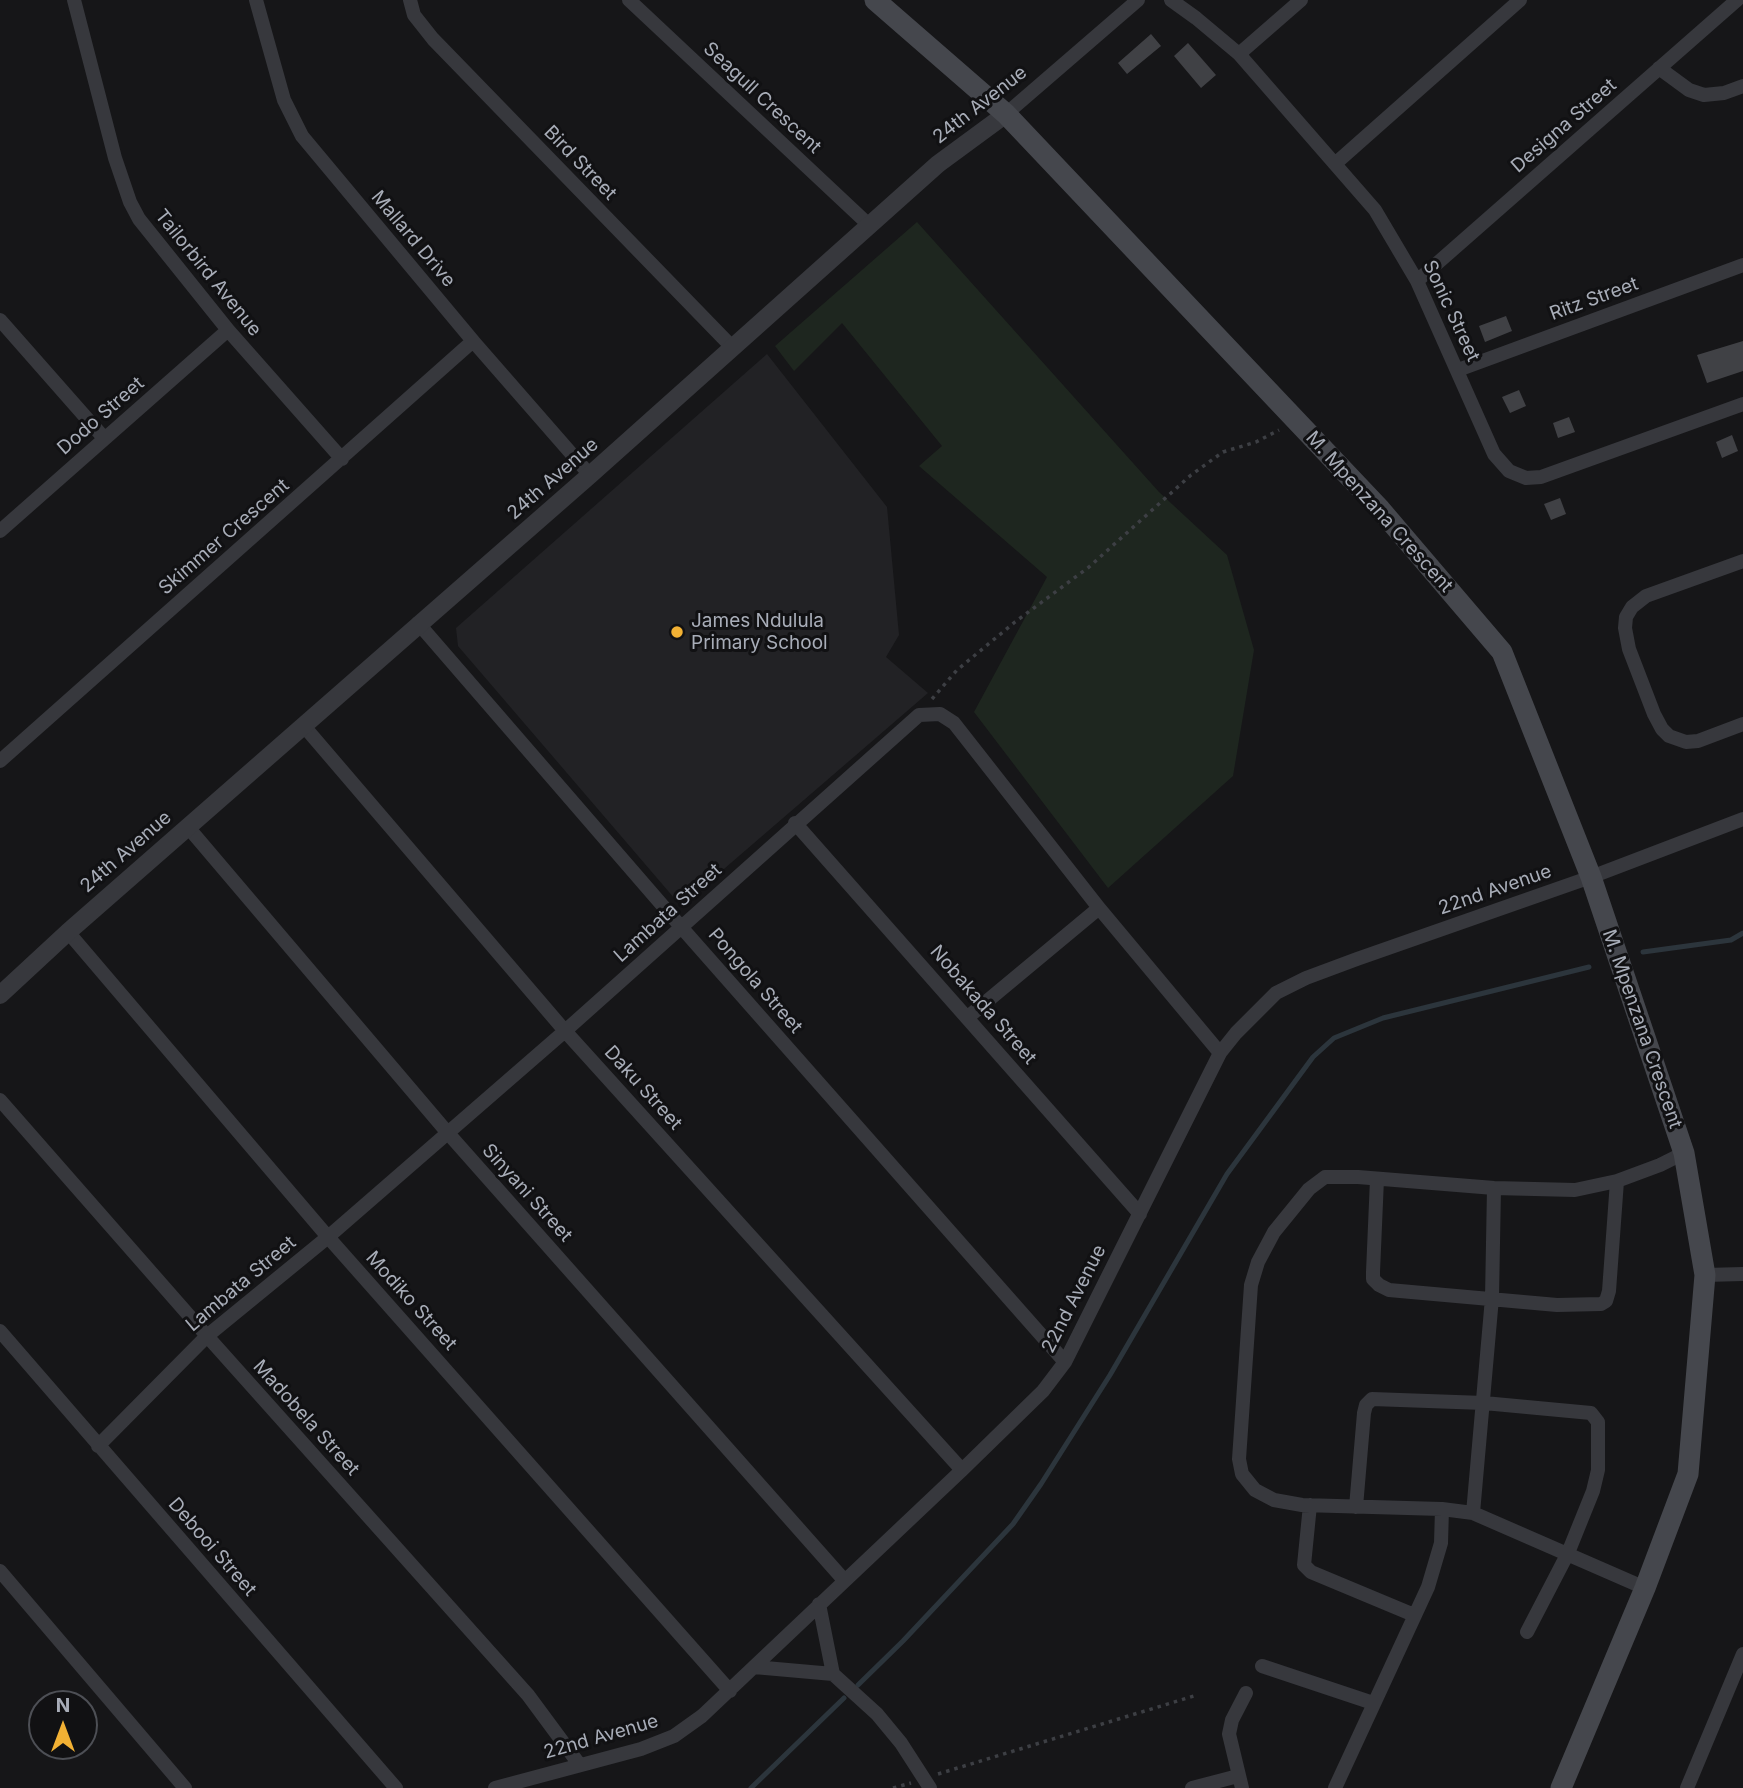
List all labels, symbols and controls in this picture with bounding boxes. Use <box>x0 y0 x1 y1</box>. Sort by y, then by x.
street label: Seagull Crescent <box>698 38 826 158</box>
street label: 24th Avenue <box>928 61 1032 149</box>
street label: Designa Street <box>1507 74 1621 178</box>
street label: Bird Street <box>539 121 621 205</box>
street label: Mallard Drive <box>366 186 460 292</box>
street label: Tailorbird Avenue <box>150 205 266 341</box>
street label: Sonic Street <box>1418 257 1484 365</box>
street label: Ritz Street <box>1547 272 1641 326</box>
street label: Dodo Street <box>53 372 149 460</box>
street label: M. Mpenzana Crescent <box>1301 427 1457 597</box>
street label: 24th Avenue <box>503 433 603 525</box>
street label: Skimmer Crescent <box>154 474 294 600</box>
place label: James Ndulula Primary School <box>691 610 828 654</box>
marker: James Ndulula Primary School <box>669 624 685 640</box>
street label: 24th Avenue <box>76 806 176 898</box>
street label: Lambata Street <box>610 859 726 967</box>
street label: 22nd Avenue <box>1435 860 1555 920</box>
street label: Pongola Street <box>703 924 807 1038</box>
street label: M. Mpenzana Crescent <box>1597 927 1687 1131</box>
street label: Nobakada Street <box>925 941 1041 1069</box>
street label: Daku Street <box>599 1041 687 1135</box>
street label: Sinyani Street <box>477 1139 577 1247</box>
street label: Lambata Street <box>181 1231 301 1337</box>
street label: 22nd Avenue <box>1037 1241 1111 1357</box>
street label: Modiko Street <box>361 1247 461 1355</box>
street label: Madobela Street <box>248 1355 364 1481</box>
street label: Debooi Street <box>163 1493 261 1601</box>
north arrow <box>28 1690 98 1760</box>
text: N <box>56 1694 70 1717</box>
street label: 22nd Avenue <box>541 1710 661 1764</box>

